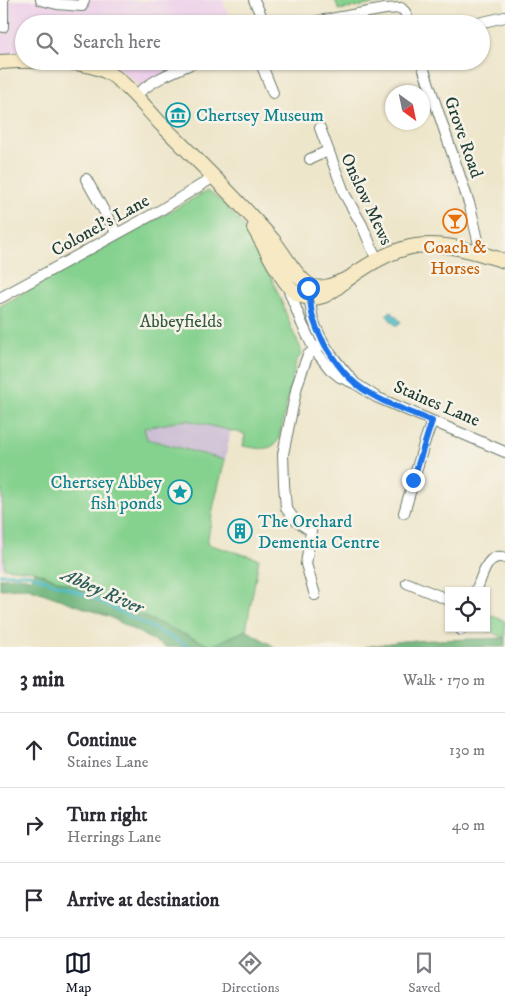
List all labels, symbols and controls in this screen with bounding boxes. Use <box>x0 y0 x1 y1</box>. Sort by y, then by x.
search box <box>15 15 490 70</box>
icon: search <box>33 29 61 57</box>
text: Search here <box>73 31 161 54</box>
north arrow <box>385 85 430 130</box>
street label: Grove Road <box>439 94 487 181</box>
museum icon: Chertsey Museum <box>165 102 191 128</box>
place label: Chertsey Museum <box>196 105 324 127</box>
street label: Onslow Mews <box>335 150 397 249</box>
street label: Colonel's Lane <box>48 190 153 262</box>
bar icon: Coach & Horses <box>442 208 468 234</box>
place label: Coach & Horses <box>423 237 487 280</box>
route start <box>297 277 320 300</box>
park label: Abbeyfields <box>140 311 222 333</box>
street label: Staines Lane <box>390 376 483 432</box>
route end <box>402 469 425 492</box>
place label: Chertsey Abbey fish ponds <box>51 472 162 515</box>
place icon: Chertsey Abbey fish ponds <box>167 479 193 505</box>
place label: The Orchard Dementia Centre <box>258 511 380 554</box>
building icon: The Orchard Dementia Centre <box>227 518 253 544</box>
water label: Abbey River <box>56 562 149 620</box>
map controls <box>445 587 490 632</box>
button: locate <box>445 587 490 632</box>
text: 3 min <box>20 667 65 693</box>
text: Walk · 170 m <box>403 670 485 690</box>
text: Continue <box>67 729 137 752</box>
icon: ahead <box>20 736 48 764</box>
text: 130 m <box>449 740 485 760</box>
text: Staines Lane <box>67 752 148 772</box>
text: Turn right <box>67 804 147 827</box>
icon: right <box>20 811 48 839</box>
text: 40 m <box>452 815 485 835</box>
text: Herrings Lane <box>67 827 161 847</box>
icon: arrive <box>20 886 48 914</box>
text: Arrive at destination <box>67 889 219 912</box>
tab: Map <box>64 949 92 997</box>
tab: Directions <box>221 949 279 997</box>
tab: Saved <box>408 949 441 997</box>

